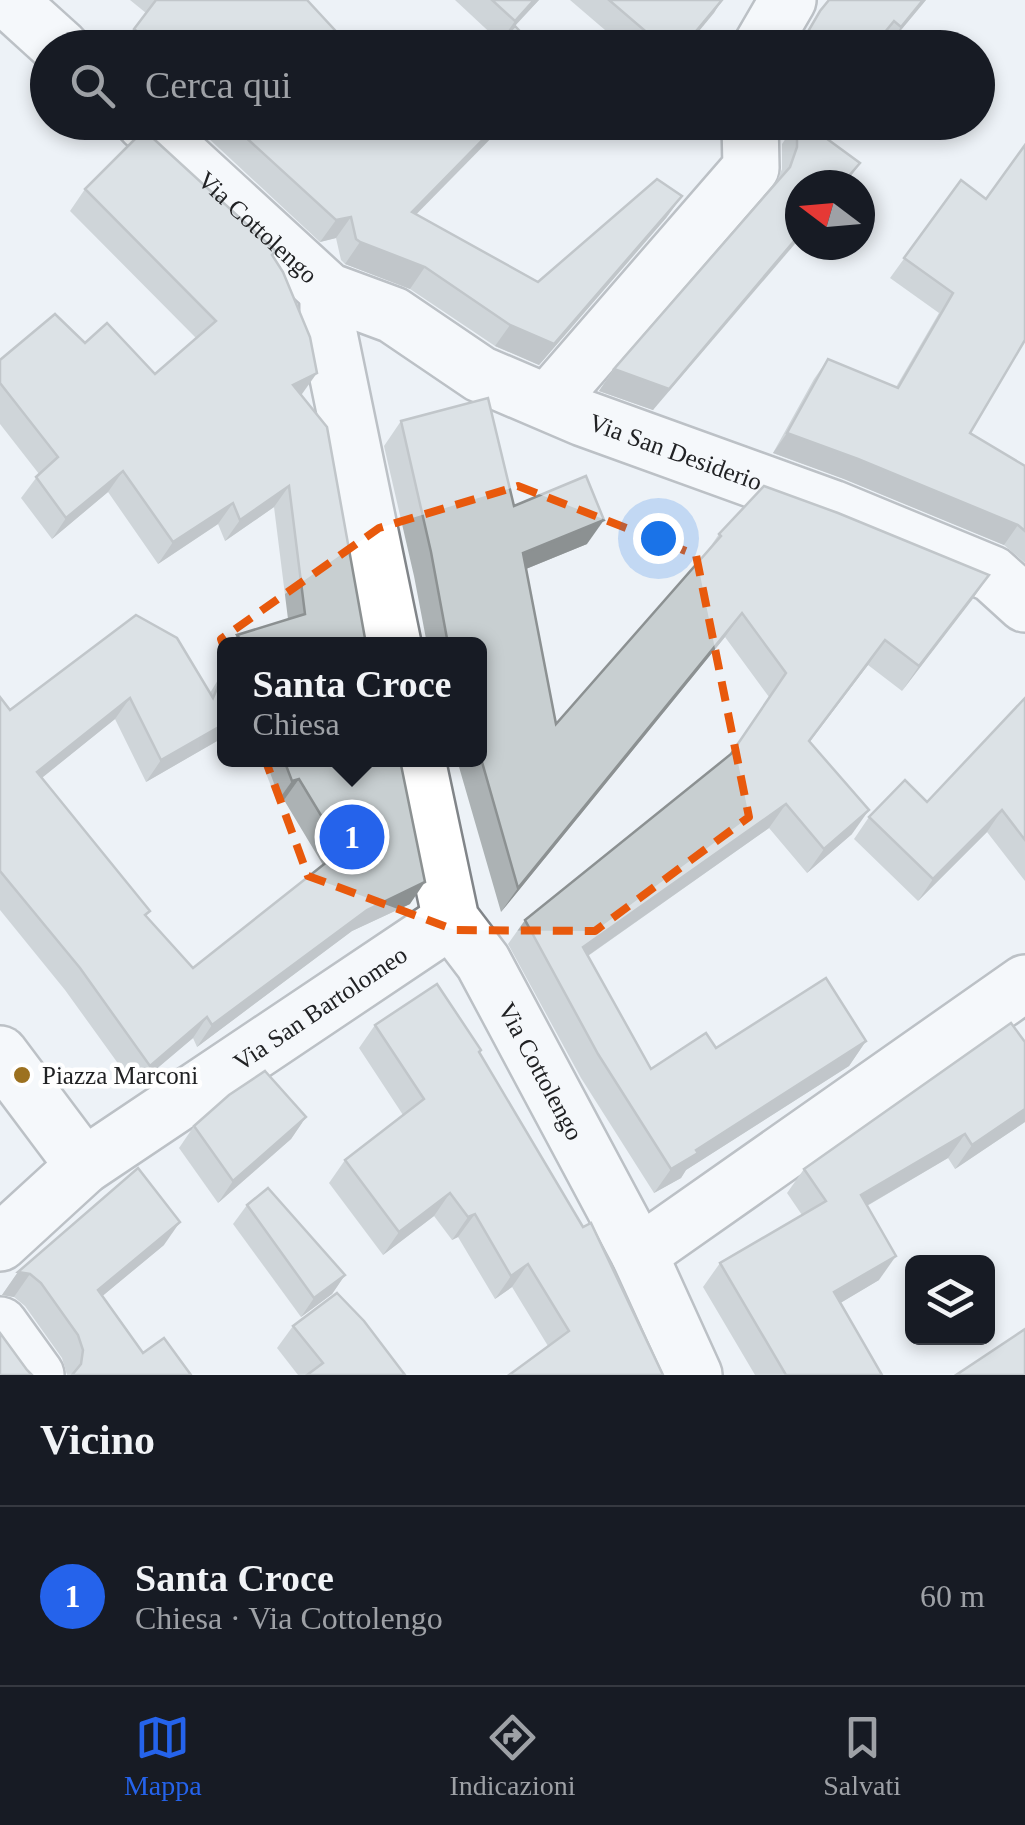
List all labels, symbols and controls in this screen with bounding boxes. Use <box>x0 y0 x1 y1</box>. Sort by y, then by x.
search box <box>30 30 995 140</box>
icon: search <box>65 58 120 113</box>
text: Cerca qui <box>145 64 292 106</box>
street label: Via Cottolengo <box>193 165 323 288</box>
north arrow <box>785 170 875 260</box>
street label: Via San Desiderio <box>586 408 766 495</box>
your location <box>633 513 684 564</box>
popup <box>217 637 487 767</box>
text: Santa Croce <box>253 663 451 705</box>
text: Chiesa <box>253 706 340 742</box>
pin: 1 <box>320 800 384 874</box>
street label: Via San Bartolomeo <box>228 940 412 1075</box>
street label: Via Cottolengo <box>494 998 589 1144</box>
place label: Piazza Marconi <box>42 1062 198 1089</box>
marker: Piazza Marconi <box>11 1064 33 1086</box>
map controls <box>905 1255 995 1345</box>
button: layers <box>905 1255 995 1345</box>
text: Vicino <box>40 1417 155 1463</box>
text: Santa Croce <box>135 1557 334 1599</box>
text: 1 <box>65 1578 81 1614</box>
text: 60 m <box>920 1578 985 1614</box>
text: Chiesa · Via Cottolengo <box>135 1600 443 1636</box>
tab: Mappa <box>124 1710 202 1802</box>
tab: Indicazioni <box>450 1710 575 1802</box>
tab: Salvati <box>823 1710 901 1802</box>

